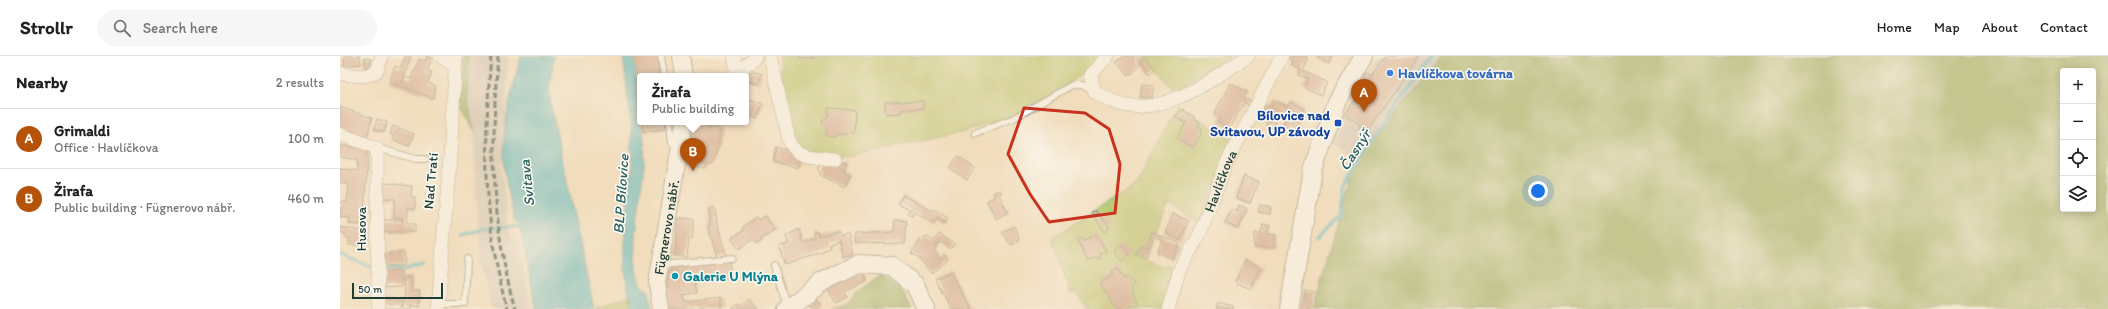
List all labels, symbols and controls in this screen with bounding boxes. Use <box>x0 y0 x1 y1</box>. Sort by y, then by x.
search box <box>97 10 377 46</box>
text: Strollr <box>20 16 73 39</box>
icon: search <box>111 17 133 39</box>
text: Search here <box>143 19 218 37</box>
text: Home <box>1877 19 1912 36</box>
text: Map <box>1934 19 1960 36</box>
text: About <box>1982 19 2018 36</box>
text: Contact <box>2040 19 2088 36</box>
place label: Havlíčkova továrna <box>1398 65 1513 82</box>
marker: Havlíčkova továrna <box>1385 68 1395 78</box>
map controls <box>2060 68 2096 212</box>
button: + <box>2060 68 2096 104</box>
text: Nearby <box>16 72 68 92</box>
popup <box>637 73 749 125</box>
text: 2 results <box>276 75 324 90</box>
pin: A <box>1351 79 1377 112</box>
text: Žirafa <box>652 83 691 101</box>
text: Public building <box>652 101 734 116</box>
button: − <box>2060 104 2096 140</box>
place label: Bílovice nad Svitavou, UP závody <box>1210 107 1331 140</box>
marker: Bílovice nad Svitavou, UP závody <box>1333 118 1343 128</box>
text: Grimaldi <box>54 122 110 140</box>
water label: Časnýř <box>1335 124 1376 174</box>
text: A <box>25 131 33 146</box>
text: 100 m <box>288 131 324 146</box>
pin: B <box>680 138 706 171</box>
text: Office · Havlíčkova <box>54 140 158 155</box>
button: locate <box>2060 140 2096 176</box>
street label: Havlíčkova <box>1200 146 1241 214</box>
street label: Nad Tratí <box>420 152 442 210</box>
water label: BLP Bílovice <box>609 153 633 234</box>
water label: Svitava <box>516 159 538 207</box>
button: layers <box>2060 176 2096 212</box>
street label: Fügnerovo nábř. <box>650 178 683 276</box>
your location <box>1528 181 1548 201</box>
text: Žirafa <box>54 182 93 200</box>
text: B <box>25 191 33 206</box>
text: 460 m <box>287 191 324 206</box>
text: Public building · Fügnerovo nábř. <box>54 200 235 215</box>
street label: Husova <box>353 206 370 251</box>
place label: Galerie U Mlýna <box>683 268 779 285</box>
marker: Galerie U Mlýna <box>670 271 680 281</box>
scale bar <box>352 281 443 300</box>
text: 50 m <box>358 283 382 296</box>

